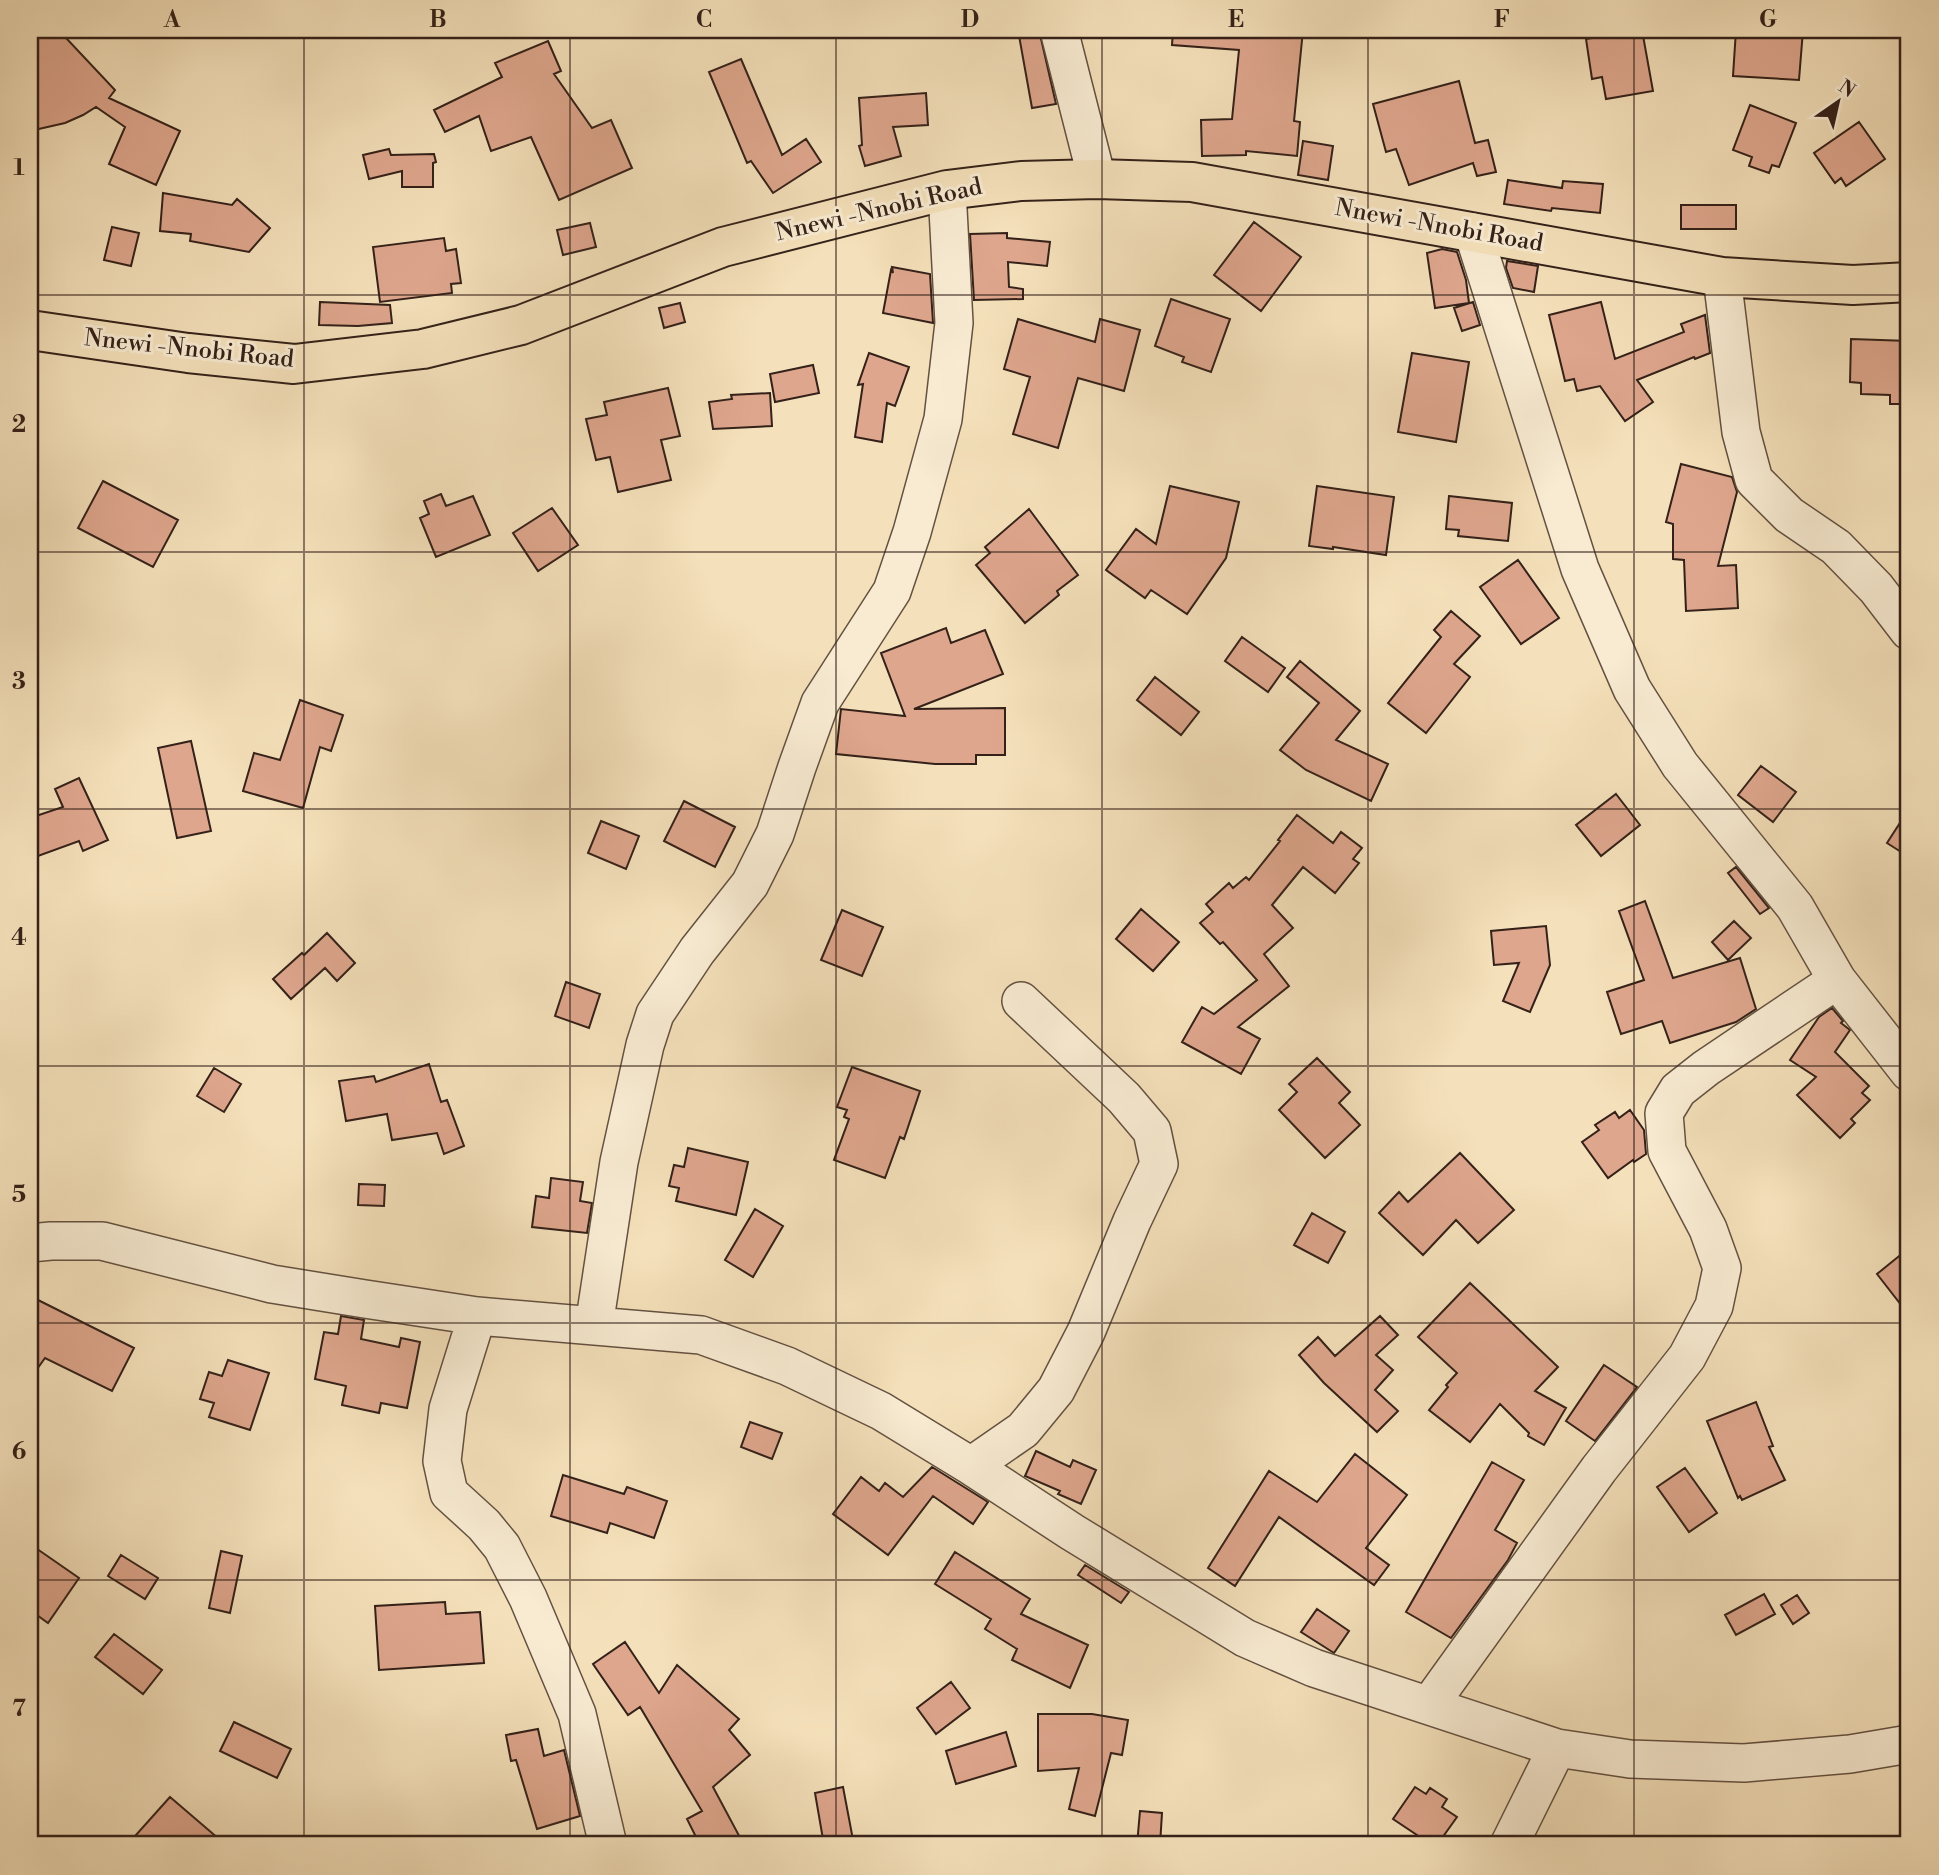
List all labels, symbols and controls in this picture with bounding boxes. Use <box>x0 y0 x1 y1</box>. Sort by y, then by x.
text: A <box>163 6 181 34</box>
text: B <box>429 6 447 34</box>
text: C <box>696 6 712 34</box>
text: D <box>961 6 979 34</box>
text: E <box>1228 6 1244 34</box>
text: F <box>1494 6 1510 34</box>
text: G <box>1759 6 1777 34</box>
north arrow <box>1802 66 1872 136</box>
text: N <box>1834 75 1860 103</box>
text: 1 <box>13 154 25 182</box>
street label: Nnewi -Nnobi Road <box>773 172 985 248</box>
street label: Nnewi -Nnobi Road <box>1333 193 1546 259</box>
street label: Nnewi -Nnobi Road <box>83 323 296 375</box>
text: 2 <box>12 411 26 439</box>
text: 3 <box>12 668 26 696</box>
text: 4 <box>11 924 27 952</box>
text: 5 <box>12 1181 26 1209</box>
text: 6 <box>12 1438 26 1466</box>
text: 7 <box>12 1695 26 1723</box>

